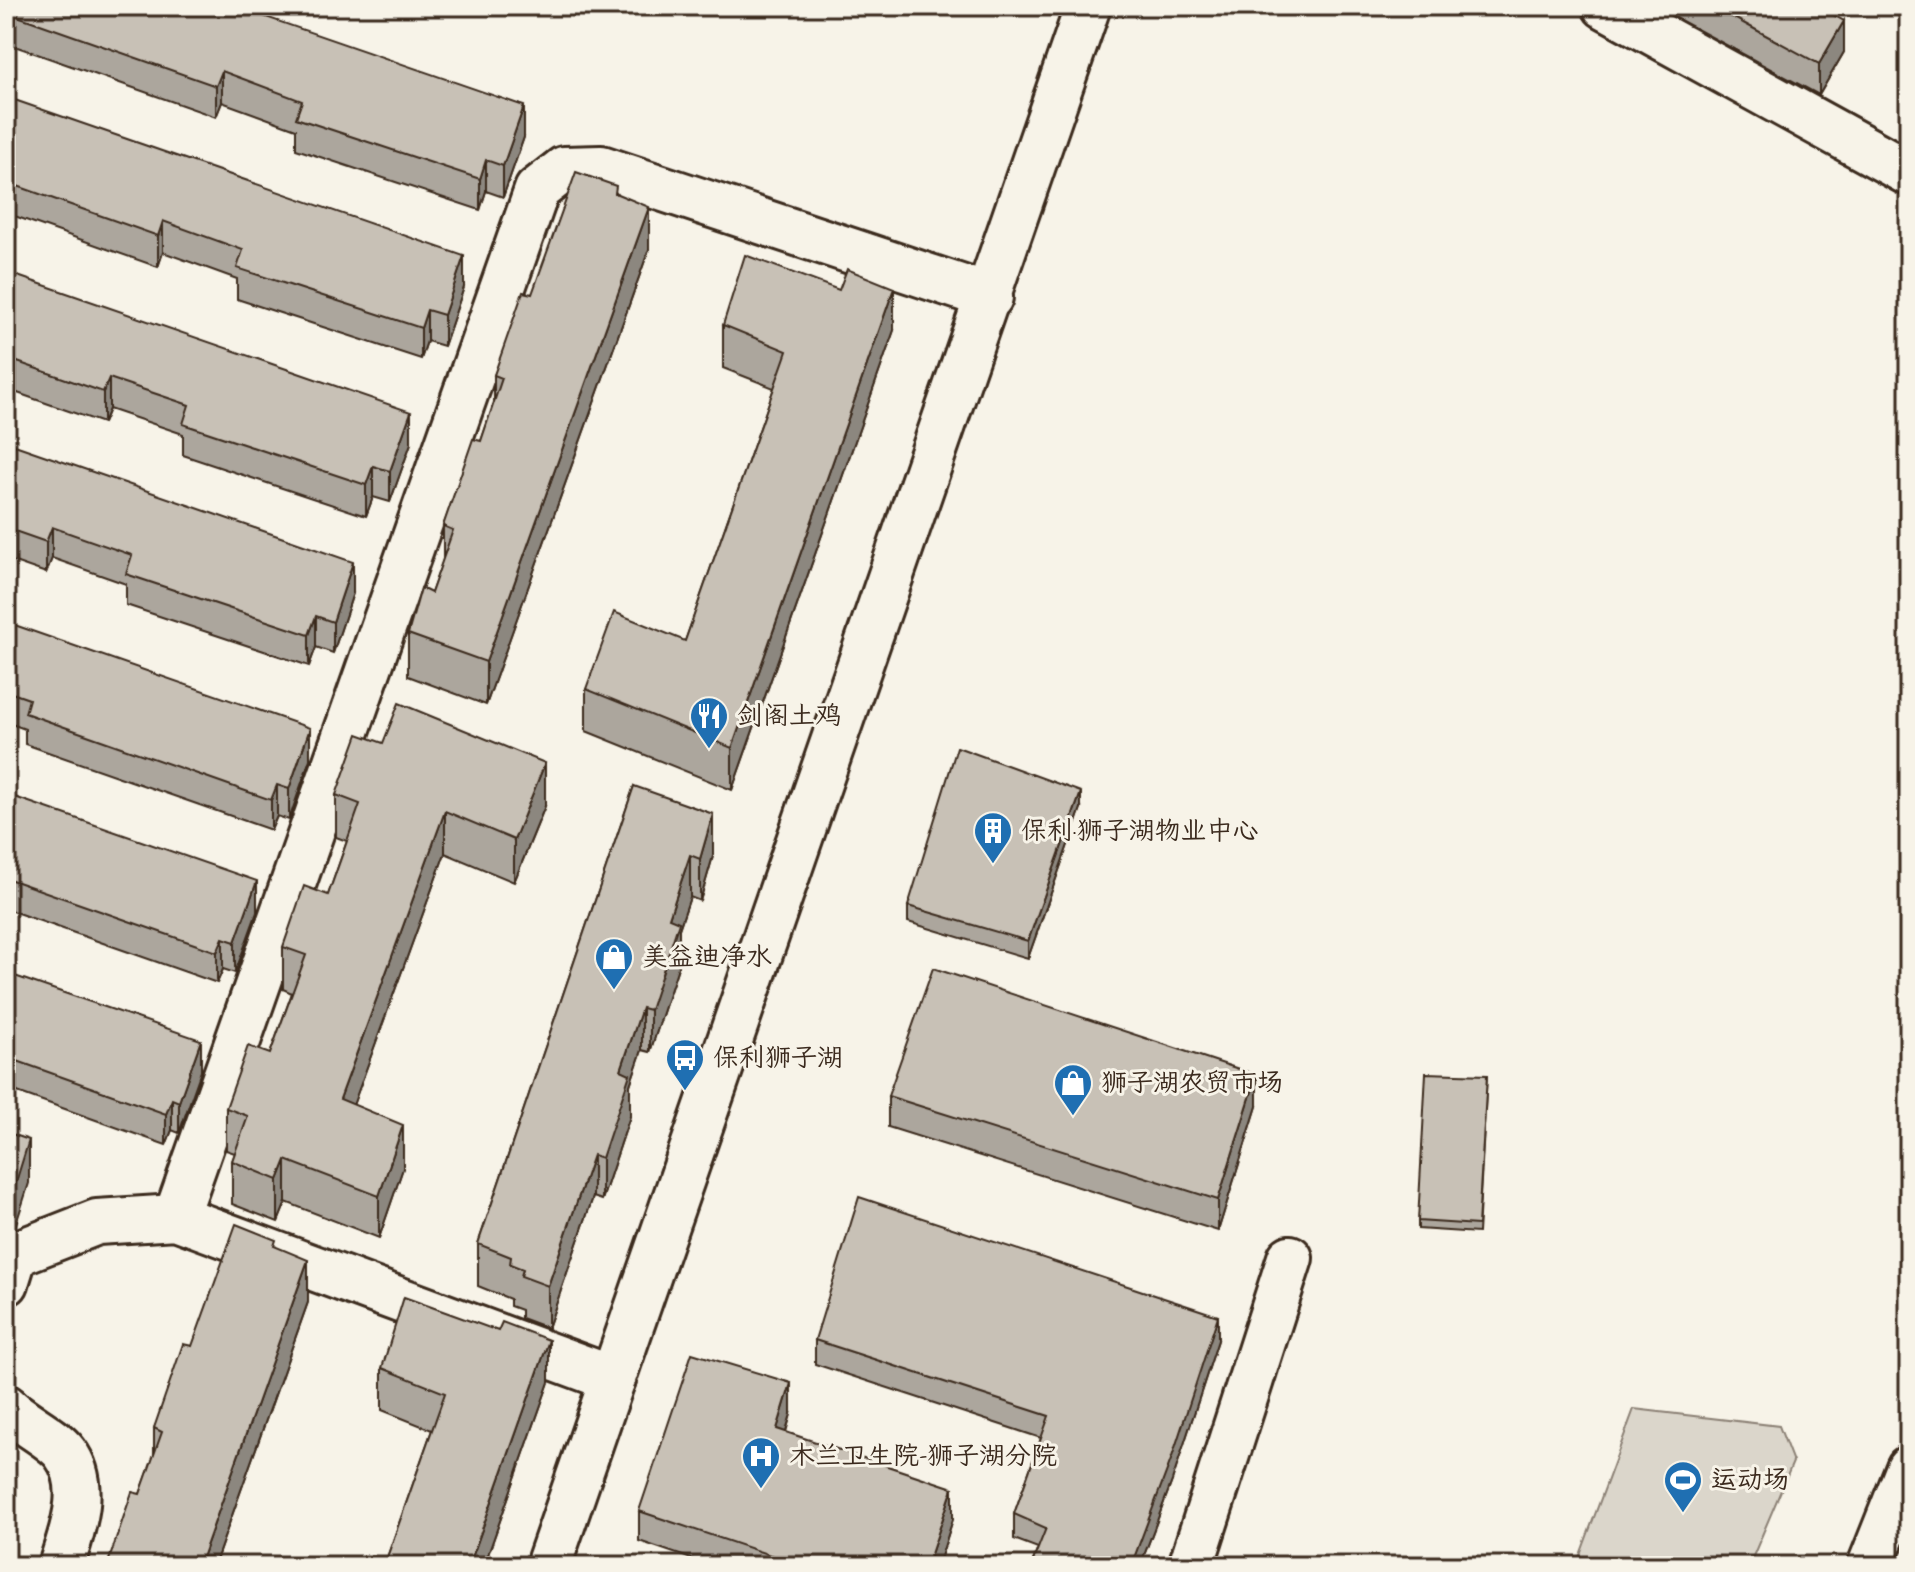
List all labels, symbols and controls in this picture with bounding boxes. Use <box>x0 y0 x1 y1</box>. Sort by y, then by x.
restaurant icon: 剑阁土鸡 <box>688 695 730 750</box>
place label: 剑阁土鸡 <box>737 698 841 734</box>
building icon: 保利·狮子湖物业中心 <box>972 810 1014 865</box>
place label: 保利·狮子湖物业中心 <box>1021 813 1259 849</box>
shop icon: 美益迪净水 <box>593 936 635 991</box>
place label: 美益迪净水 <box>642 939 772 975</box>
bus stop icon: 保利狮子湖 <box>664 1037 706 1092</box>
place label: 保利狮子湖 <box>713 1040 843 1076</box>
shop icon: 狮子湖农贸市场 <box>1052 1062 1094 1117</box>
place label: 狮子湖农贸市场 <box>1101 1065 1283 1101</box>
hospital icon: 木兰卫生院-狮子湖分院 <box>740 1435 782 1490</box>
place label: 木兰卫生院-狮子湖分院 <box>789 1438 1057 1474</box>
sports icon: 运动场 <box>1662 1459 1704 1514</box>
place label: 运动场 <box>1711 1462 1789 1498</box>

